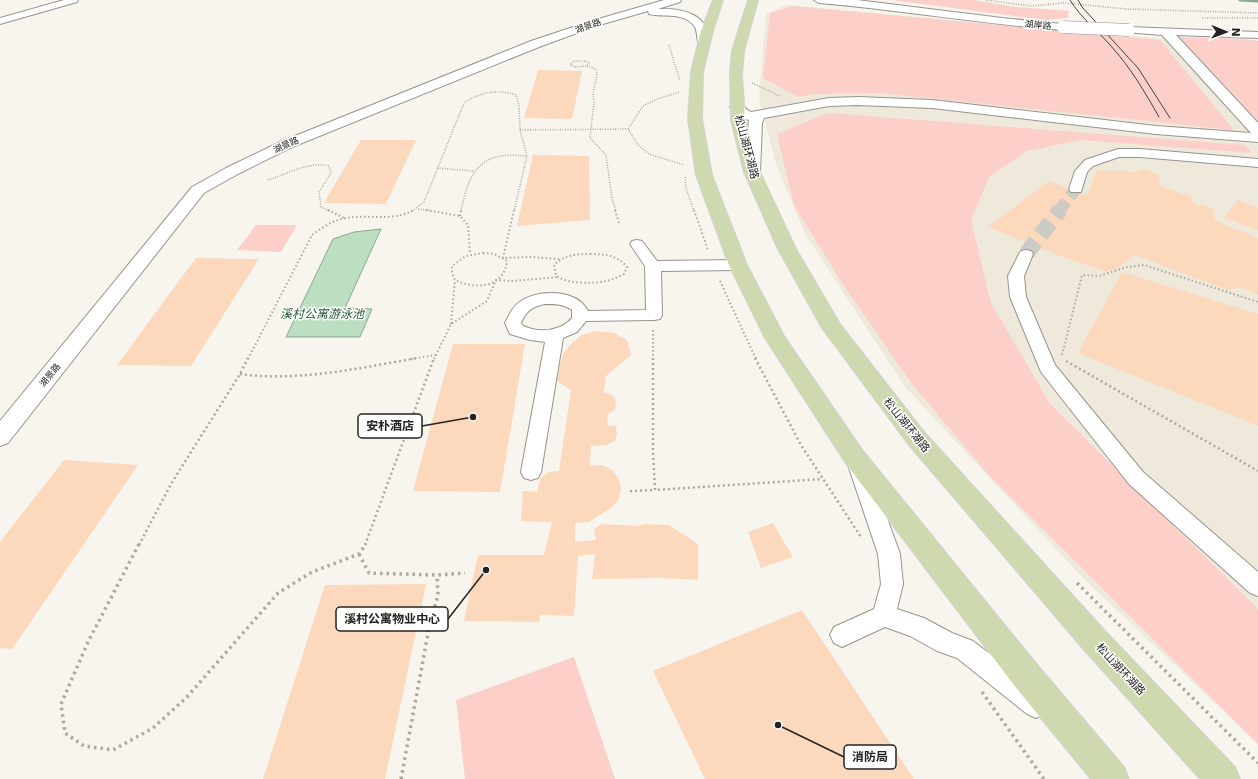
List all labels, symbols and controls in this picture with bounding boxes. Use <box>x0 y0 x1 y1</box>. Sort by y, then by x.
north arrow <box>1206 12 1246 52</box>
street label: 湖景路 <box>574 17 602 35</box>
street label: 湖岸路 <box>1024 19 1052 31</box>
text: N <box>1229 27 1242 37</box>
street label: 松山湖环湖路 <box>732 114 761 181</box>
street label: 湖景路 <box>272 135 300 155</box>
water label: 溪村公寓游泳池 <box>280 307 365 321</box>
street label: 湖景路 <box>38 361 62 389</box>
street label: 松山湖环湖路 <box>881 396 932 455</box>
callout: 安朴酒店 <box>358 414 422 438</box>
text: 安朴酒店 <box>366 419 414 433</box>
callout: 溪村公寓物业中心 <box>336 607 448 631</box>
text: 溪村公寓物业中心 <box>344 612 440 626</box>
street label: 松山湖环湖路 <box>1093 641 1148 698</box>
callout: 消防局 <box>844 745 896 769</box>
text: 消防局 <box>852 750 888 764</box>

